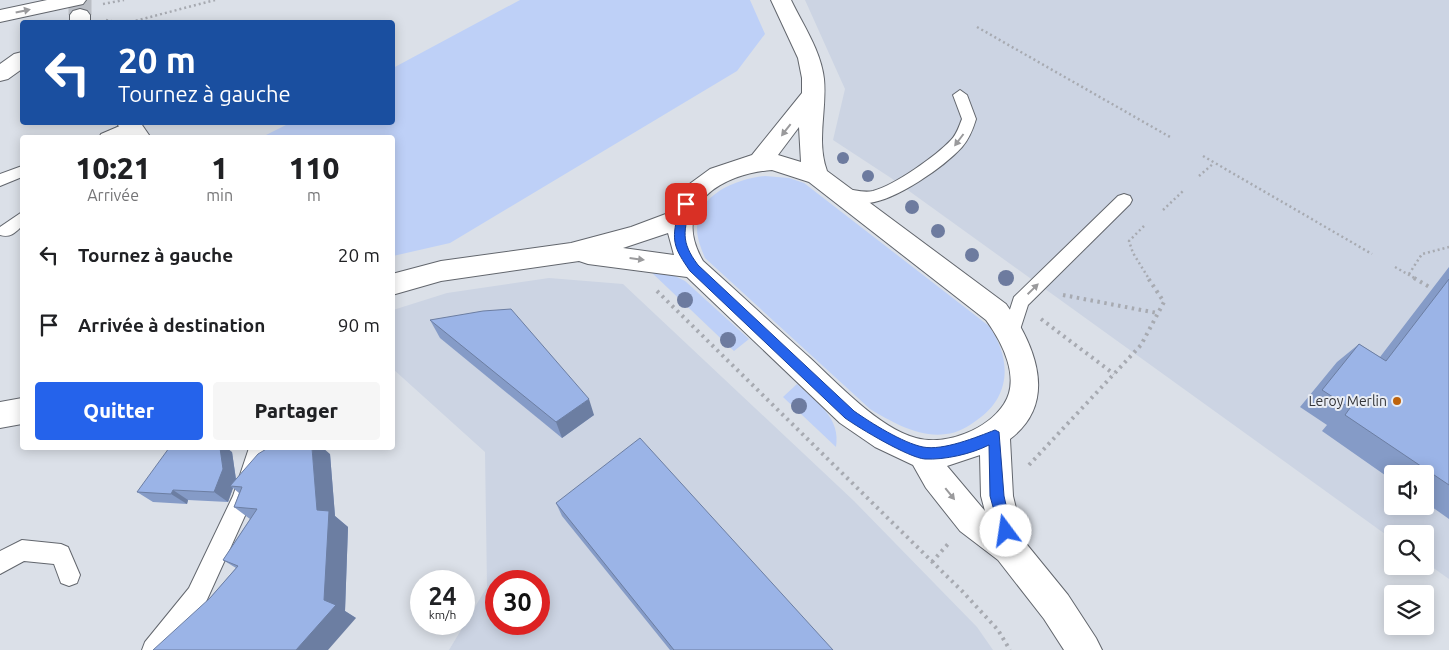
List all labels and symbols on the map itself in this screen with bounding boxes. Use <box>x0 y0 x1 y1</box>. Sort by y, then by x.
one-way arrow <box>16 7 31 15</box>
one-way arrow <box>780 123 791 136</box>
one-way arrow <box>953 133 964 146</box>
pin <box>665 183 707 225</box>
one-way arrow <box>629 255 645 263</box>
one-way arrow <box>1027 283 1039 295</box>
place label: Leroy Merlin <box>1308 393 1387 409</box>
marker: Leroy Merlin <box>1391 395 1403 407</box>
one-way arrow <box>944 487 955 500</box>
position arrow <box>979 504 1031 556</box>
speed limit sign: 30 <box>485 570 550 635</box>

